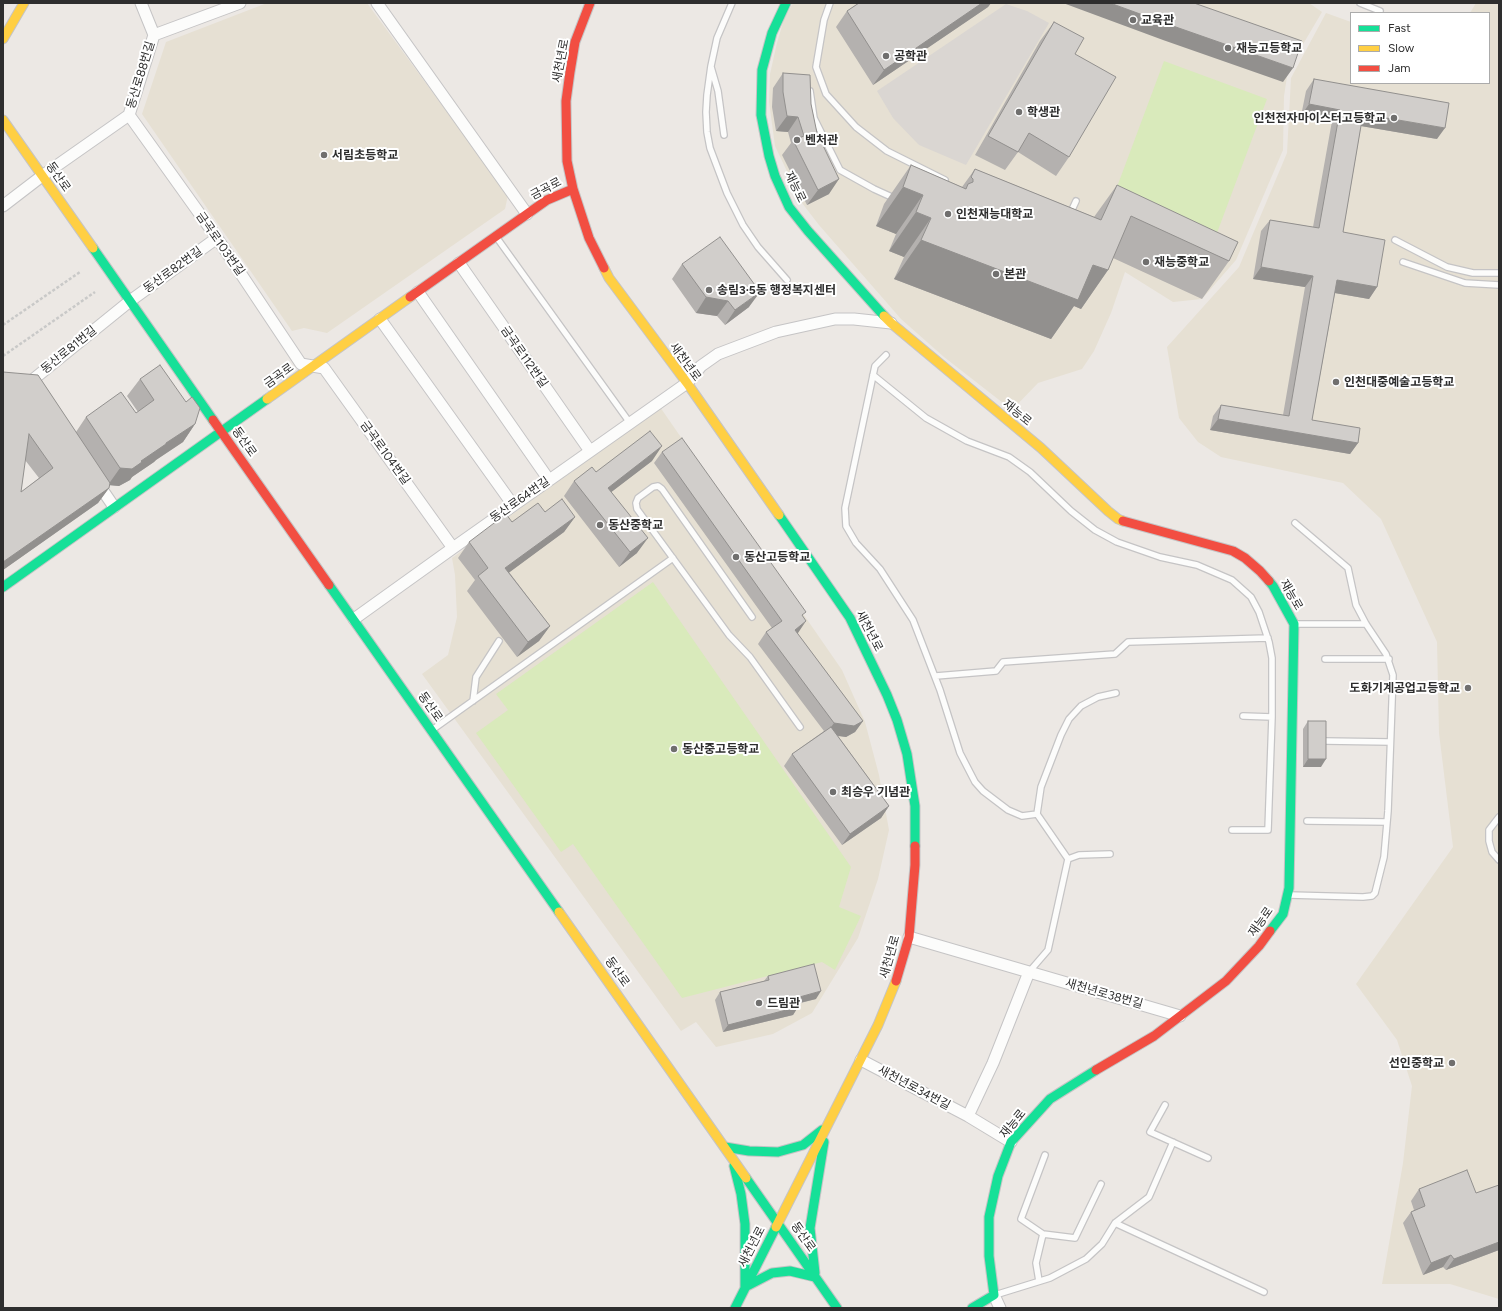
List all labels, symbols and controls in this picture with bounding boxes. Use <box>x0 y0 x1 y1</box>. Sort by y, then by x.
legend <box>1350 12 1490 84</box>
place label: 교육관 <box>1141 13 1174 27</box>
marker: 교육관 <box>1128 15 1138 25</box>
text: Fast <box>1388 21 1411 35</box>
street label: 새천년로 <box>550 38 572 84</box>
street label: 동산로88번길 <box>124 39 158 111</box>
place label: 재능고등학교 <box>1236 41 1302 55</box>
text: Slow <box>1388 41 1414 55</box>
marker: 재능고등학교 <box>1223 43 1233 53</box>
place label: 공학관 <box>894 49 927 63</box>
marker: 공학관 <box>881 51 891 61</box>
text: Jam <box>1388 61 1411 75</box>
place label: 학생관 <box>1027 105 1060 119</box>
marker: 학생관 <box>1014 107 1024 117</box>
place label: 인천전자마이스터고등학교 <box>1254 111 1386 125</box>
marker: 인천전자마이스터고등학교 <box>1389 113 1399 123</box>
place label: 벤처관 <box>805 133 838 147</box>
marker: 벤처관 <box>792 135 802 145</box>
place label: 서림초등학교 <box>332 148 398 162</box>
marker: 서림초등학교 <box>319 150 329 160</box>
street label: 동산로 <box>43 159 73 195</box>
street label: 재능로 <box>781 169 809 205</box>
street label: 금곡로 <box>528 175 564 203</box>
place label: 인천재능대학교 <box>956 207 1033 221</box>
street label: 금곡로103번길 <box>193 209 247 279</box>
marker: 인천재능대학교 <box>943 209 953 219</box>
street label: 동산로82번길 <box>141 244 205 296</box>
place label: 재능중학교 <box>1154 255 1209 269</box>
marker: 재능중학교 <box>1141 257 1151 267</box>
place label: 본관 <box>1004 267 1026 281</box>
marker: 본관 <box>991 269 1001 279</box>
place label: 송림3·5동 행정복지센터 <box>717 283 836 297</box>
marker: 송림3·5동 행정복지센터 <box>704 285 714 295</box>
street label: 동산로81번길 <box>38 323 100 377</box>
street label: 금곡로112번길 <box>498 323 550 391</box>
street label: 새천년로 <box>666 340 704 384</box>
street label: 금곡로 <box>261 360 297 392</box>
place label: 인천대중예술고등학교 <box>1344 375 1454 389</box>
marker: 인천대중예술고등학교 <box>1331 377 1341 387</box>
street label: 재능로 <box>1000 397 1034 429</box>
street label: 금곡로104번길 <box>357 418 413 488</box>
street label: 동산로 <box>229 424 259 460</box>
street label: 동산로64번길 <box>487 474 553 526</box>
place label: 동산중학교 <box>608 518 663 532</box>
marker: 동산중학교 <box>595 520 605 530</box>
place label: 동산고등학교 <box>744 550 810 564</box>
marker: 동산고등학교 <box>731 552 741 562</box>
street label: 재능로 <box>1276 577 1306 613</box>
street label: 새천년로 <box>853 608 885 654</box>
place label: 도화기계공업고등학교 <box>1350 681 1460 695</box>
marker: 도화기계공업고등학교 <box>1463 683 1473 693</box>
street label: 동산로 <box>415 689 445 725</box>
place label: 동산중고등학교 <box>682 742 759 756</box>
marker: 동산중고등학교 <box>669 744 679 754</box>
place label: 최승우 기념관 <box>841 785 910 799</box>
marker: 최승우 기념관 <box>828 787 838 797</box>
street label: 재능로 <box>1246 904 1276 940</box>
street label: 새천년로 <box>877 934 903 980</box>
street label: 동산로 <box>602 954 632 990</box>
street label: 새천년로38번길 <box>1063 976 1145 1012</box>
place label: 드림관 <box>767 996 800 1010</box>
marker: 드림관 <box>754 998 764 1008</box>
place label: 선인중학교 <box>1389 1056 1444 1070</box>
marker: 선인중학교 <box>1447 1058 1457 1068</box>
street label: 새천년로34번길 <box>875 1063 953 1113</box>
street label: 재능로 <box>997 1107 1029 1141</box>
street label: 동산로 <box>788 1219 818 1255</box>
street label: 새천년로 <box>736 1224 768 1270</box>

